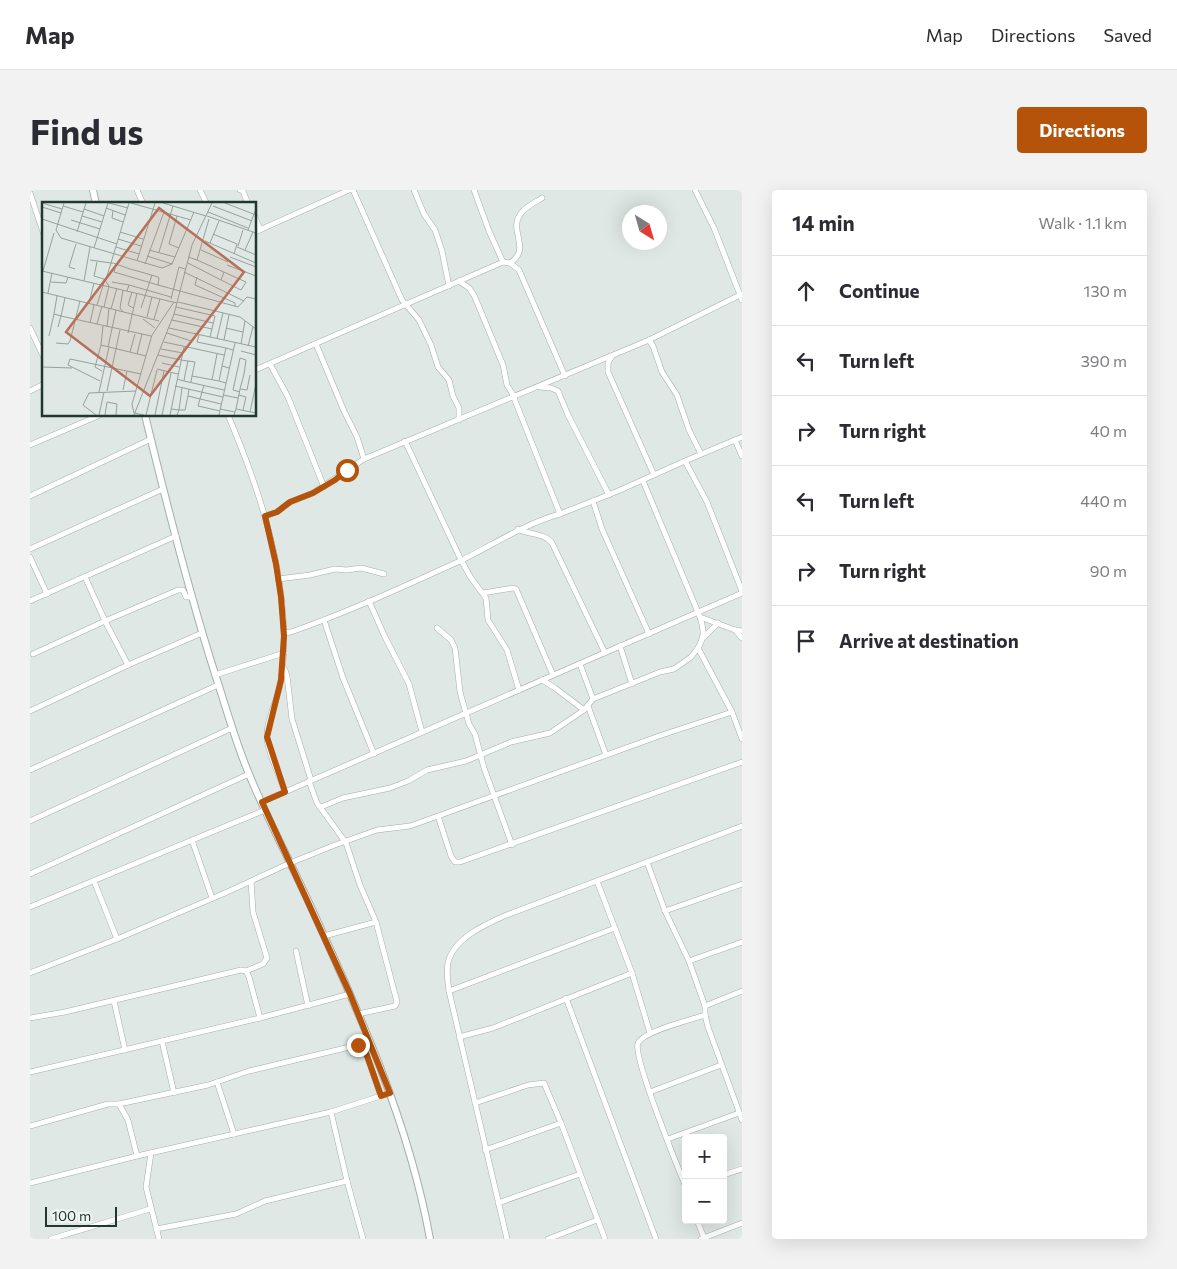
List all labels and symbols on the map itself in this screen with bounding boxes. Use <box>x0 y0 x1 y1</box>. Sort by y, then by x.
inset map <box>42 202 256 416</box>
north arrow <box>622 205 667 250</box>
route start <box>336 459 359 482</box>
route end <box>347 1034 370 1057</box>
scale bar <box>45 1204 118 1227</box>

